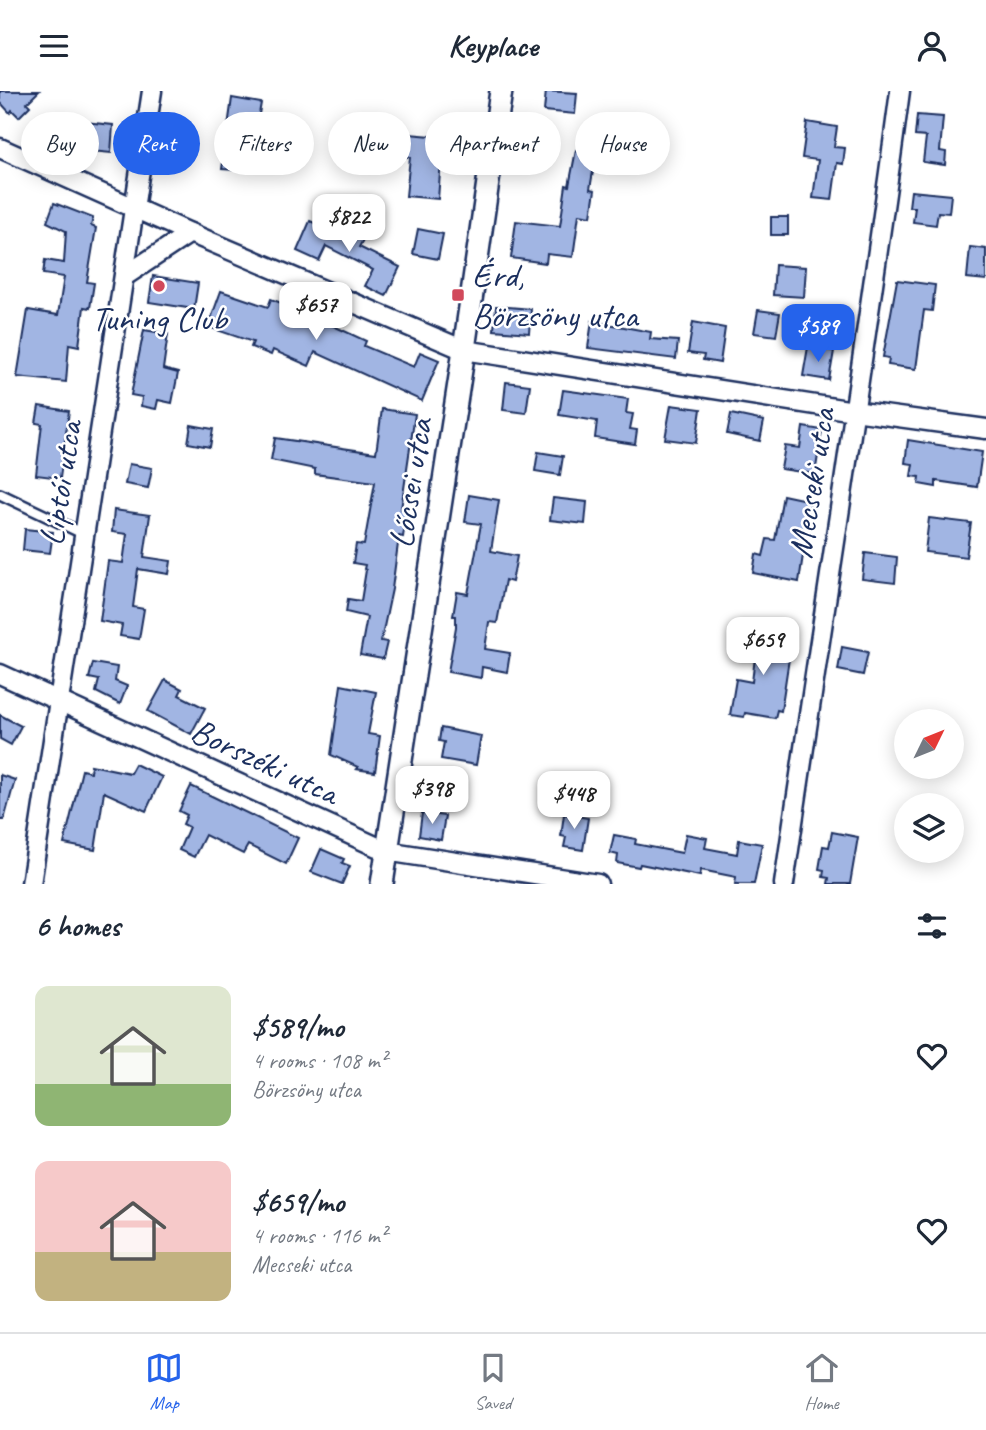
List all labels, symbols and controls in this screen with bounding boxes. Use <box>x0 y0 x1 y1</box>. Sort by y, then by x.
text: Keyplace <box>448 25 538 66</box>
icon: menu <box>35 27 73 65</box>
icon: person <box>913 27 951 65</box>
chip: Buy <box>21 112 99 175</box>
chip: Rent <box>113 112 200 175</box>
chip: Filters <box>214 112 314 175</box>
chip: New <box>328 112 411 175</box>
chip: Apartment <box>425 112 561 175</box>
chip: House <box>575 112 670 175</box>
pin: $822 <box>308 195 390 254</box>
text: $822 <box>328 202 370 231</box>
place label: Érd, Börzsöny utca <box>472 253 640 338</box>
marker: Tuning Club <box>151 278 167 294</box>
pin: $657 <box>275 282 357 342</box>
marker: Érd, Börzsöny utca <box>450 287 466 303</box>
text: $657 <box>295 290 337 319</box>
place label: Tuning Club <box>91 296 229 341</box>
pin: $589 <box>777 305 859 364</box>
text: $589 <box>798 312 838 341</box>
street label: Mecseki utca <box>777 403 846 561</box>
street label: Lőcsei utca <box>378 413 443 551</box>
street label: Liptói utca <box>28 415 93 548</box>
pin: $659 <box>722 617 804 677</box>
text: $659 <box>742 625 784 654</box>
street label: Borszéki utca <box>184 708 348 816</box>
north arrow <box>894 709 964 779</box>
map controls <box>894 709 964 863</box>
pin: $398 <box>391 767 473 826</box>
pin: $448 <box>533 771 615 831</box>
text: $398 <box>411 774 453 803</box>
text: $448 <box>553 779 595 808</box>
button: layers <box>894 793 964 863</box>
text: 6 homes <box>35 907 120 945</box>
icon: filters <box>913 907 951 945</box>
text: $589/mo <box>252 1008 344 1046</box>
icon: home <box>91 1014 175 1098</box>
icon: heart <box>913 1037 951 1075</box>
text: 4 rooms · 108 m² <box>252 1046 387 1075</box>
text: Börzsöny utca <box>252 1075 361 1104</box>
text: $659/mo <box>252 1183 344 1221</box>
icon: home <box>91 1189 175 1273</box>
icon: heart <box>913 1212 951 1250</box>
text: 4 rooms · 116 m² <box>252 1221 387 1250</box>
text: Mecseki utca <box>252 1250 351 1279</box>
tab: Map <box>145 1349 183 1415</box>
tab: Saved <box>474 1349 512 1415</box>
tab: Home <box>803 1349 841 1415</box>

